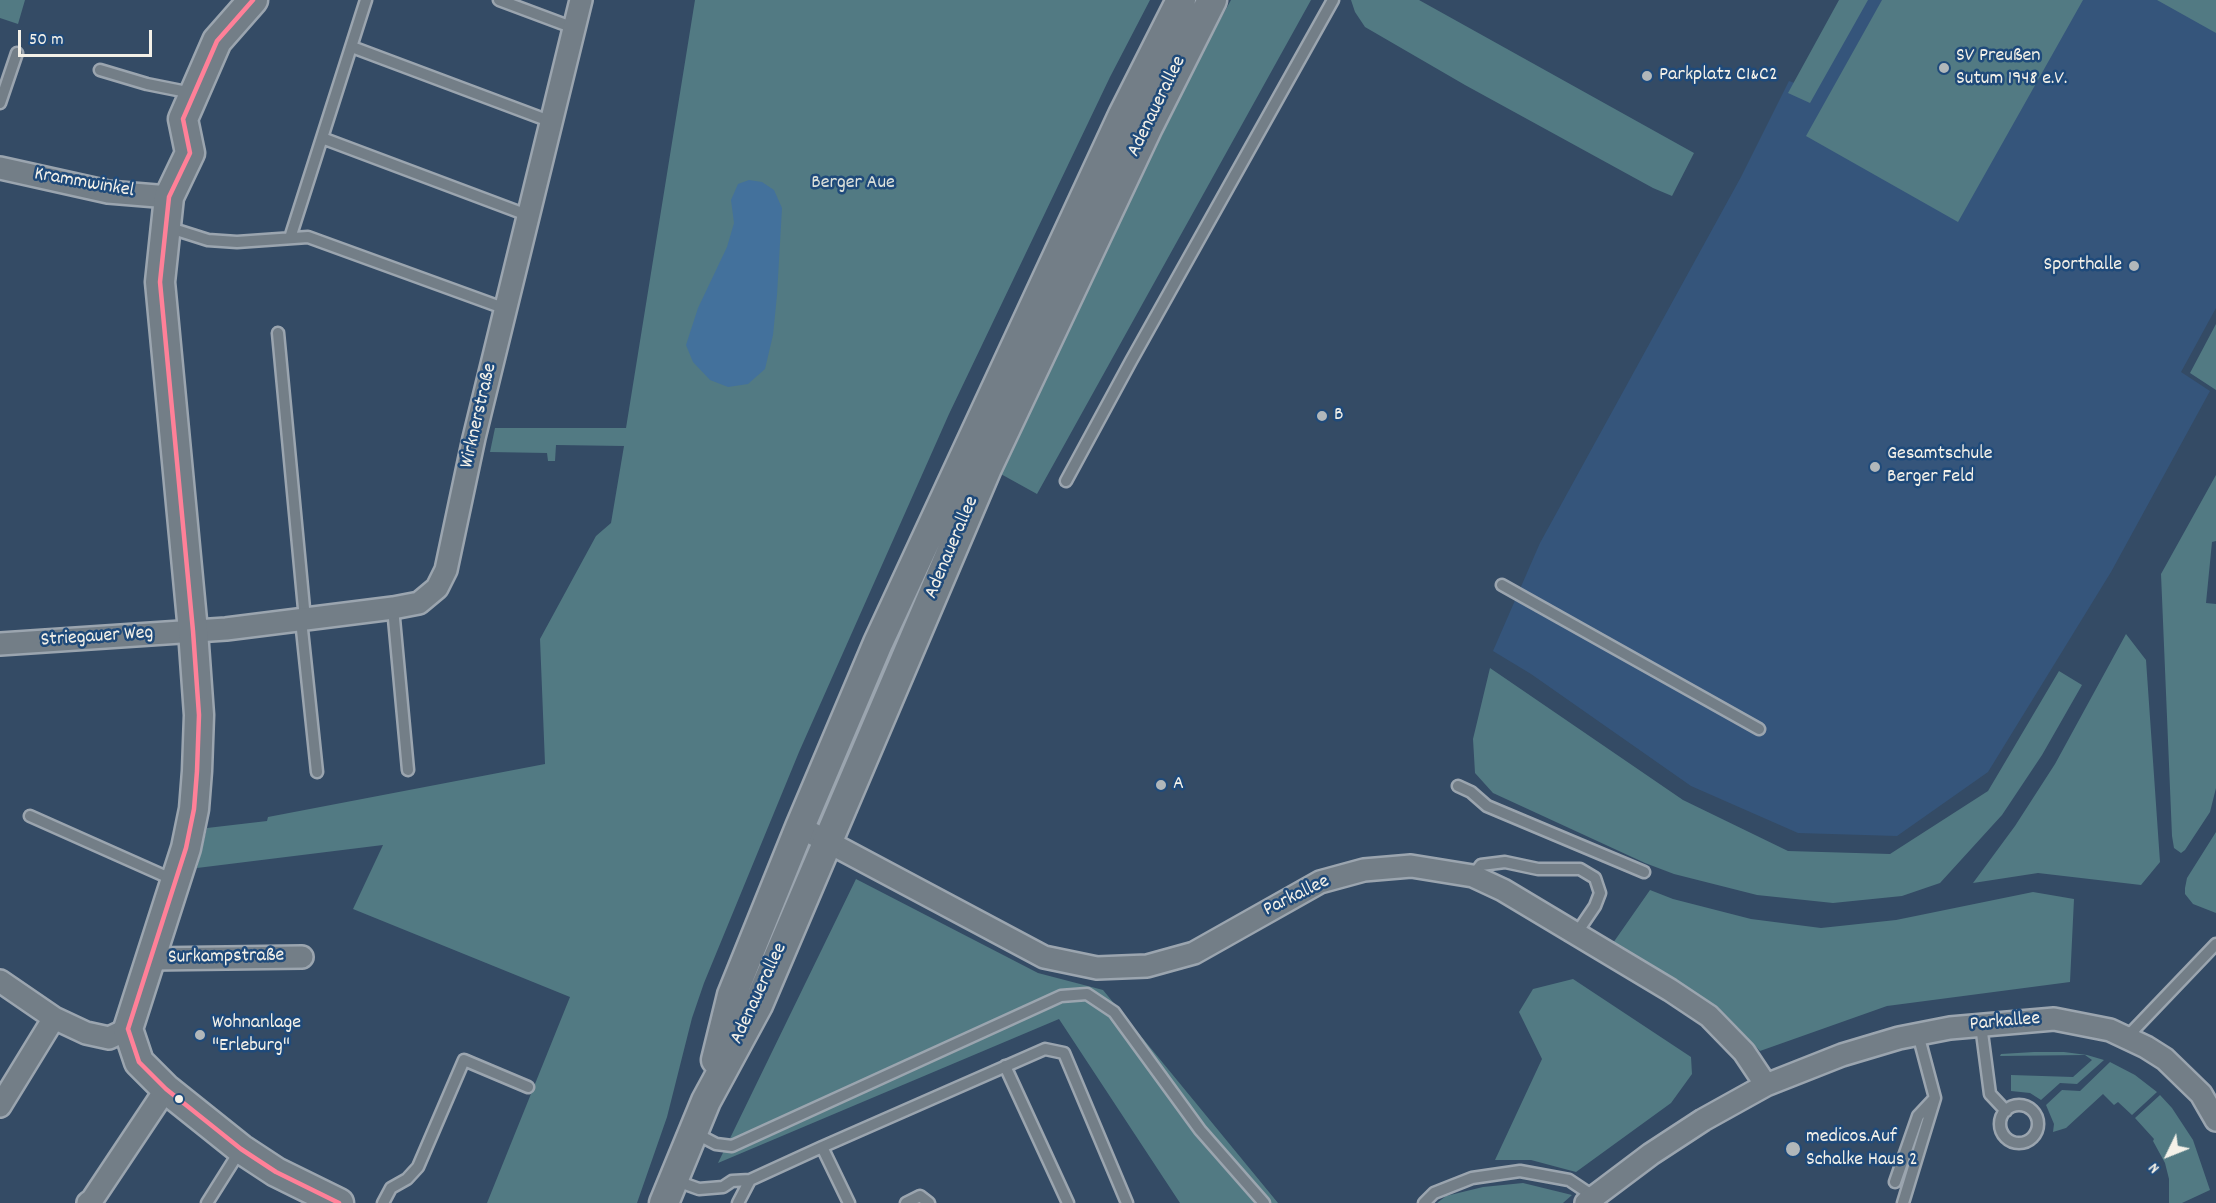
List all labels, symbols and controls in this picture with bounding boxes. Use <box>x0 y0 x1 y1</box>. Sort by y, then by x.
scale bar <box>21 18 154 56</box>
text: 50 m <box>29 28 64 53</box>
place label: SV Preußen Sutum 1948 e.V. <box>1956 45 2067 92</box>
street label: Adenauerallee <box>1123 53 1193 161</box>
marker: SV Preußen Sutum 1948 e.V. <box>1937 61 1951 75</box>
place label: Parkplatz C1&C2 <box>1659 64 1778 88</box>
marker: Parkplatz C1&C2 <box>1640 69 1654 83</box>
street label: Krammwinkel <box>32 163 136 205</box>
park label: Berger Aue <box>811 172 895 196</box>
place label: Sporthalle <box>2043 254 2122 278</box>
marker: Sporthalle <box>2127 259 2141 273</box>
street label: Wirknerstraße <box>456 361 504 471</box>
place label: B <box>1334 404 1343 428</box>
marker: B <box>1315 409 1329 423</box>
place label: Gesamtschule Berger Feld <box>1887 443 1993 490</box>
marker: Gesamtschule Berger Feld <box>1868 460 1882 474</box>
street label: Adenauerallee <box>921 493 985 603</box>
street label: Striegauer Weg <box>40 622 154 654</box>
place label: A <box>1173 773 1184 797</box>
marker: A <box>1154 778 1168 792</box>
street label: Parkallee <box>1260 871 1334 923</box>
street label: Adenauerallee <box>726 940 794 1048</box>
street label: Surkampstraße <box>168 945 284 971</box>
street label: Parkallee <box>1969 1008 2041 1038</box>
place label: Wohnanlage "Erleburg" <box>212 1012 301 1059</box>
marker: Wohnanlage "Erleburg" <box>193 1028 207 1042</box>
unlabelled marker <box>173 1093 185 1105</box>
north arrow <box>2138 1125 2198 1185</box>
place label: medicos.Auf Schalke Haus 2 <box>1806 1126 1918 1173</box>
marker: medicos.Auf Schalke Haus 2 <box>1784 1140 1802 1158</box>
text: N <box>2143 1157 2166 1178</box>

